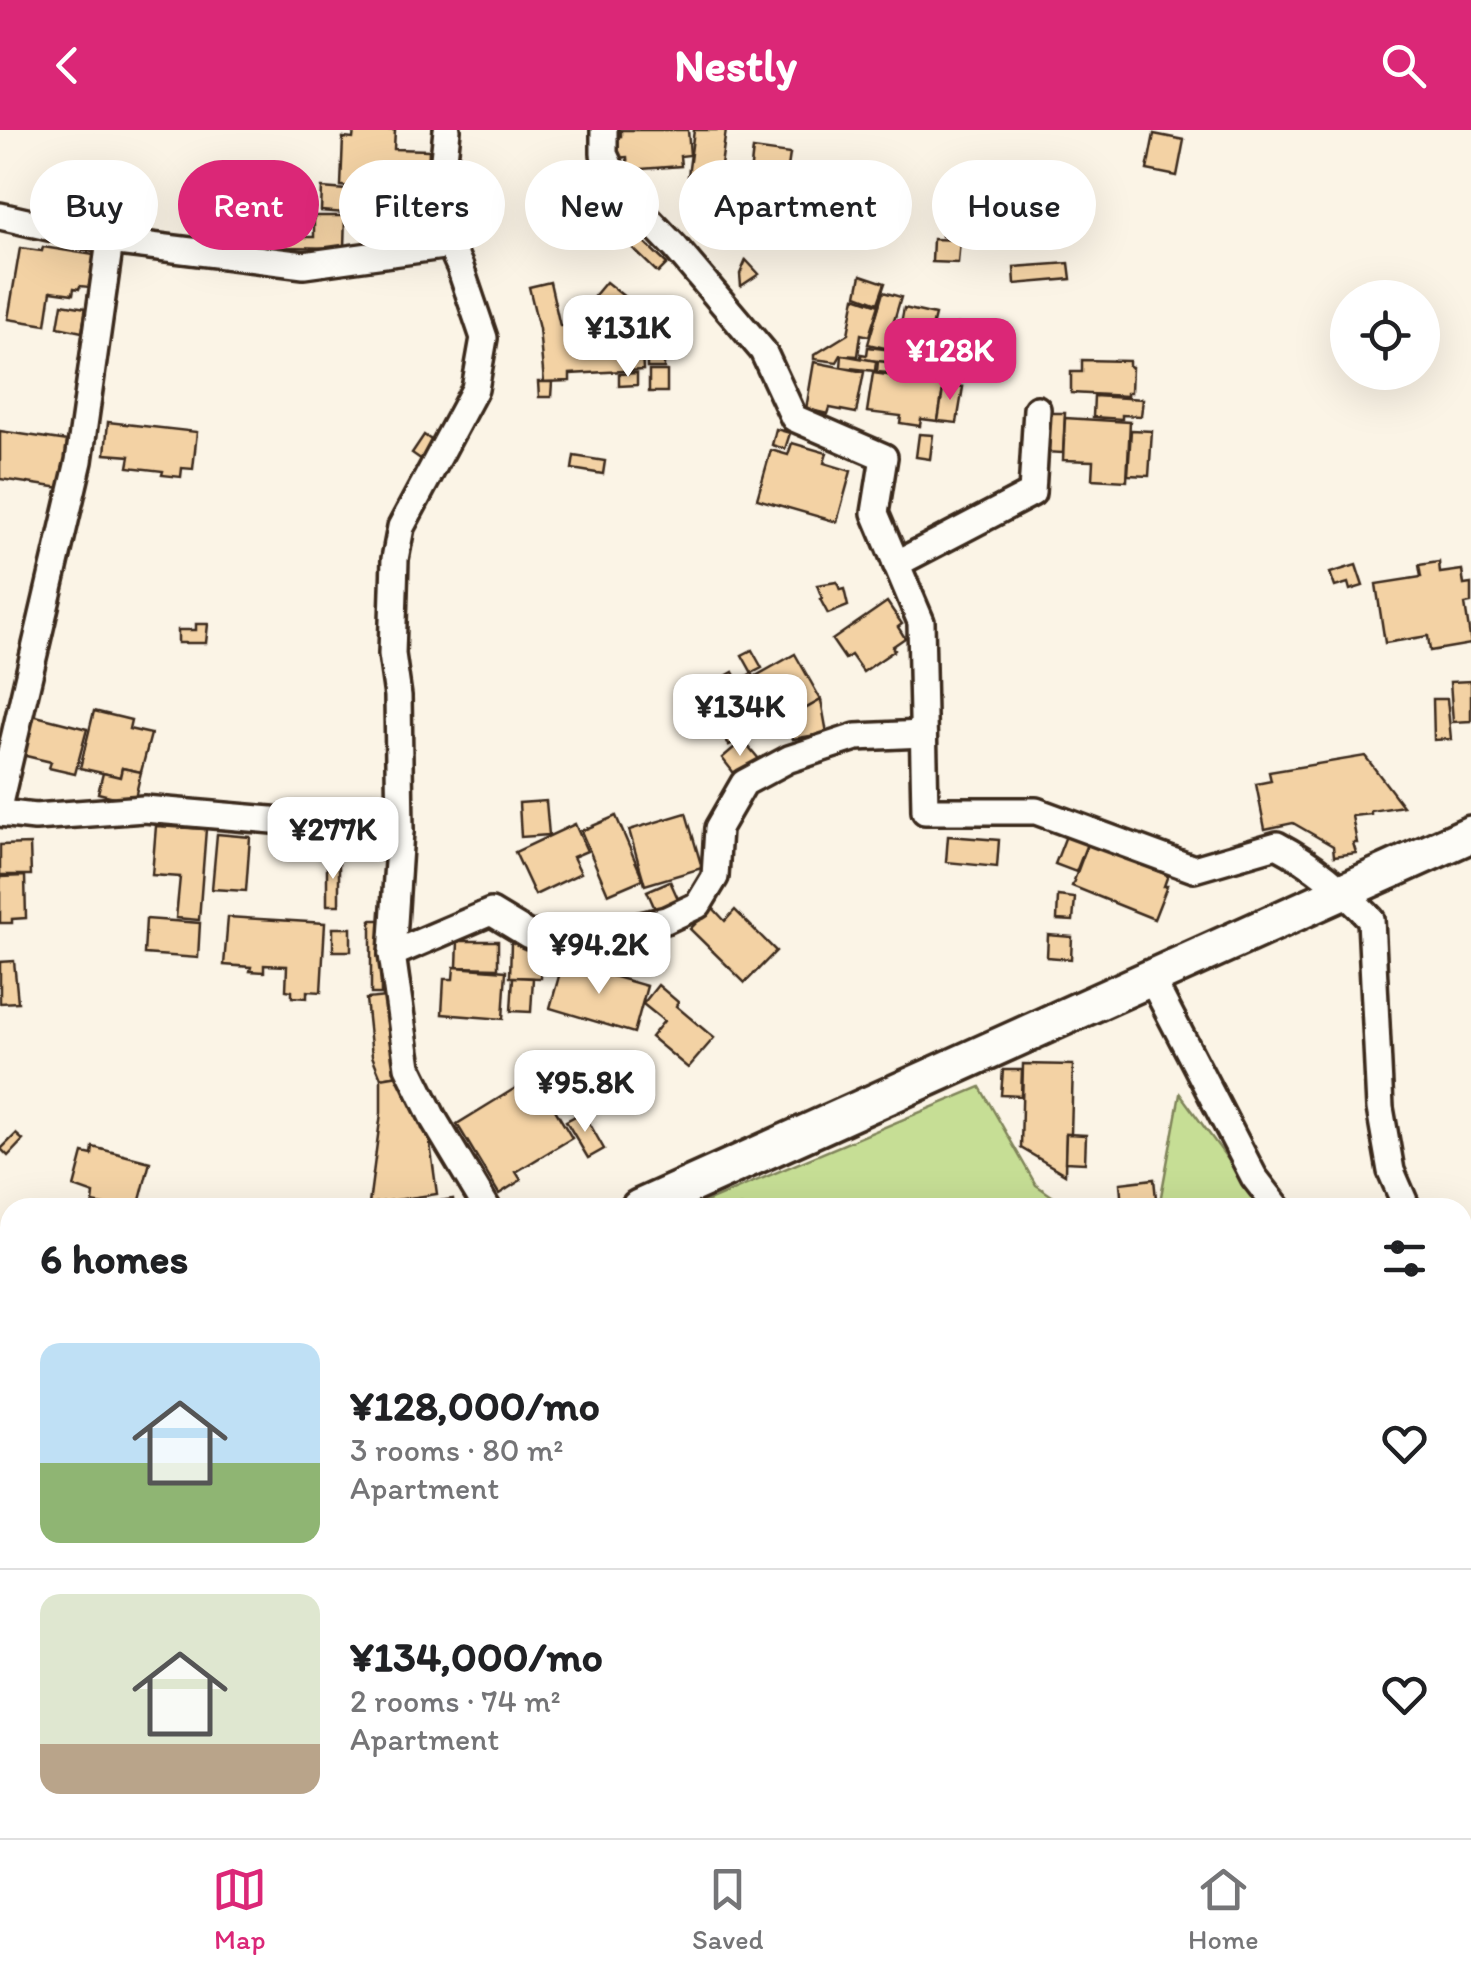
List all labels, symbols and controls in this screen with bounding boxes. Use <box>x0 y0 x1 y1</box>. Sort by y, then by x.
icon: back <box>40 38 95 93</box>
text: Nestly <box>674 38 797 92</box>
icon: search <box>1376 38 1431 93</box>
chip: Buy <box>30 160 158 250</box>
chip: Rent <box>178 160 319 250</box>
chip: Filters <box>339 160 505 250</box>
chip: New <box>525 160 659 250</box>
chip: Apartment <box>679 160 912 250</box>
chip: House <box>932 160 1096 250</box>
map controls <box>1330 280 1440 390</box>
button: locate <box>1330 280 1440 390</box>
pin: ¥131K <box>558 295 698 380</box>
text: ¥131K <box>585 308 671 346</box>
pin: ¥128K <box>880 318 1020 403</box>
text: ¥128K <box>906 331 994 369</box>
pin: ¥134K <box>670 674 810 759</box>
text: ¥134K <box>695 687 785 725</box>
pin: ¥277K <box>263 797 403 882</box>
text: ¥277K <box>290 810 376 848</box>
pin: ¥94.2K <box>518 912 680 997</box>
text: ¥94.2K <box>549 925 649 963</box>
pin: ¥95.8K <box>504 1050 666 1135</box>
text: ¥95.8K <box>536 1063 634 1101</box>
icon: filters <box>1377 1231 1432 1286</box>
text: 6 homes <box>40 1233 188 1284</box>
text: ¥128,000/mo <box>350 1380 600 1431</box>
icon: home <box>120 1383 240 1503</box>
icon: heart <box>1377 1416 1432 1471</box>
text: 3 rooms · 80 m² <box>350 1431 564 1469</box>
text: Apartment <box>350 1469 499 1507</box>
text: ¥134,000/mo <box>350 1631 603 1682</box>
icon: home <box>120 1634 240 1754</box>
icon: heart <box>1377 1667 1432 1722</box>
text: 2 rooms · 74 m² <box>350 1682 561 1720</box>
text: Apartment <box>350 1720 499 1758</box>
tab: Map <box>212 1862 267 1956</box>
tab: Saved <box>692 1862 763 1956</box>
tab: Home <box>1188 1862 1259 1956</box>

